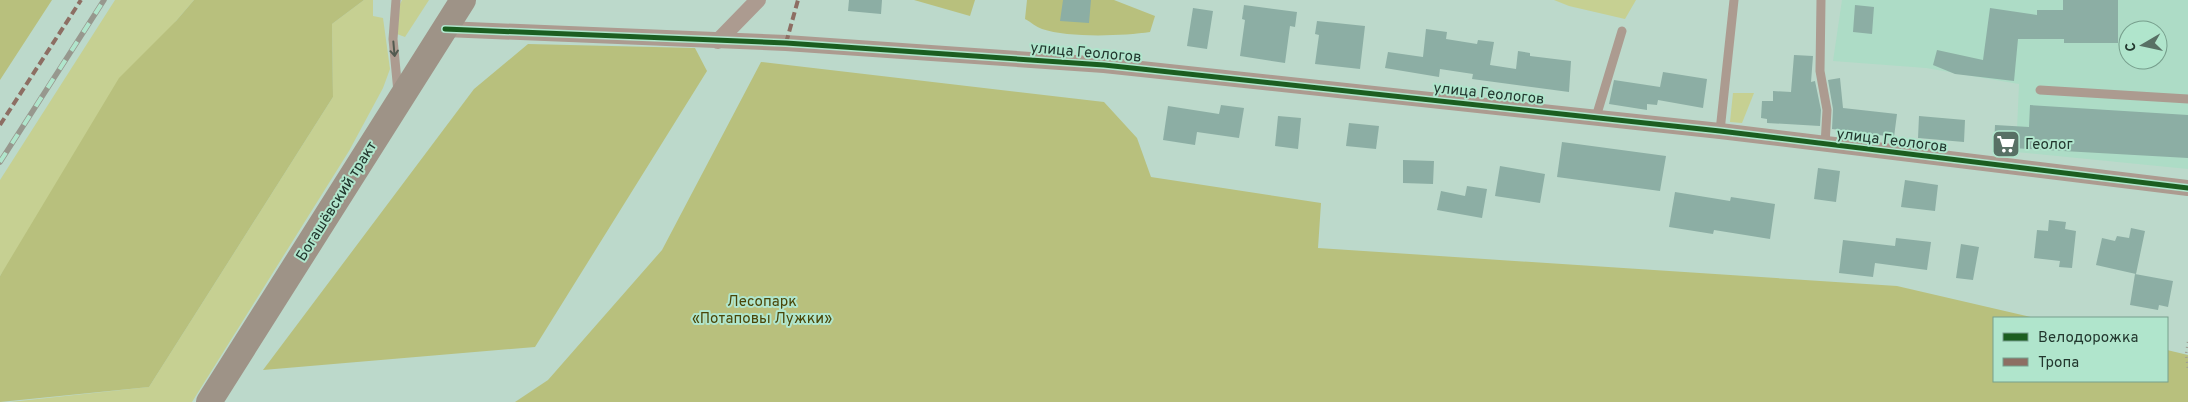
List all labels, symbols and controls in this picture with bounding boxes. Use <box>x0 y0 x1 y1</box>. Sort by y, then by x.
north arrow <box>2118 20 2168 70</box>
street label: улица Геологов <box>1030 39 1142 68</box>
one-way arrow <box>389 40 399 56</box>
text: С <box>2123 41 2141 53</box>
street label: улица Геологов <box>1432 79 1545 110</box>
street label: улица Геологов <box>1835 125 1948 158</box>
supermarket icon: Геолог <box>1991 129 2021 159</box>
place label: Геолог <box>2025 136 2073 155</box>
street label: Богашёвский тракт <box>293 138 382 265</box>
park label: Лесопарк «Потаповы Лужки» <box>692 293 832 329</box>
legend <box>1993 317 2168 382</box>
text: Велодорожка <box>2038 329 2138 348</box>
text: Тропа <box>2038 354 2079 373</box>

